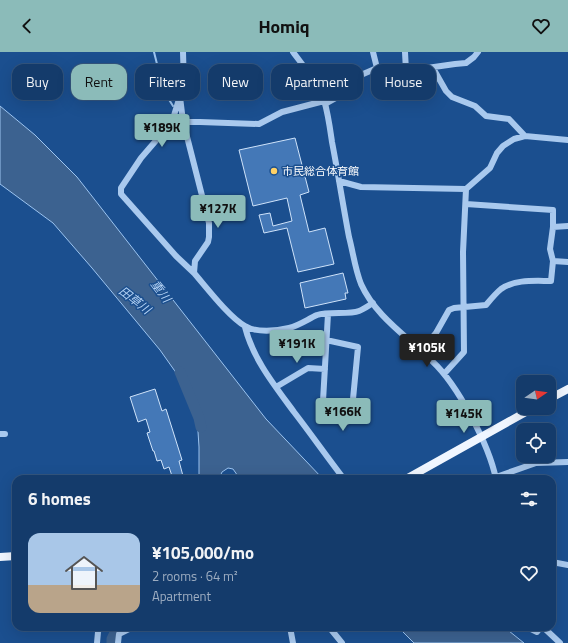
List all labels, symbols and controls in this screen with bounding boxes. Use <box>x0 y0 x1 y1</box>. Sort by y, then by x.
text: Homiq <box>258 13 310 40</box>
icon: back <box>16 15 38 37</box>
icon: heart <box>530 15 552 37</box>
chip: Buy <box>12 64 63 100</box>
chip: Rent <box>71 64 127 100</box>
chip: Filters <box>135 64 200 100</box>
chip: New <box>208 64 263 100</box>
chip: Apartment <box>271 64 363 100</box>
chip: House <box>371 64 436 100</box>
pin: ¥189K <box>134 114 190 148</box>
text: ¥189K <box>144 117 180 137</box>
place label: 市民総合体育館 <box>282 163 359 179</box>
marker: 市民総合体育館 <box>269 166 279 176</box>
pin: ¥127K <box>190 195 246 229</box>
text: ¥127K <box>200 198 236 218</box>
water label: 重川 <box>146 276 177 308</box>
water label: 田草川 <box>115 281 157 320</box>
pin: ¥191K <box>269 330 325 364</box>
text: ¥191K <box>279 333 315 353</box>
pin: ¥105K <box>399 334 455 368</box>
text: ¥105K <box>409 337 445 357</box>
north arrow <box>516 375 556 415</box>
map controls <box>516 375 556 463</box>
pin: ¥166K <box>315 398 371 432</box>
pin: ¥145K <box>436 400 492 434</box>
text: ¥166K <box>325 401 361 421</box>
text: ¥145K <box>446 403 482 423</box>
button: locate <box>516 423 556 463</box>
text: 6 homes <box>28 486 91 512</box>
icon: filters <box>518 488 540 510</box>
text: ¥105,000/mo <box>152 540 254 566</box>
icon: home <box>60 549 108 597</box>
icon: heart <box>518 562 540 584</box>
text: 2 rooms · 64 m² <box>152 566 238 586</box>
text: Apartment <box>152 586 211 606</box>

